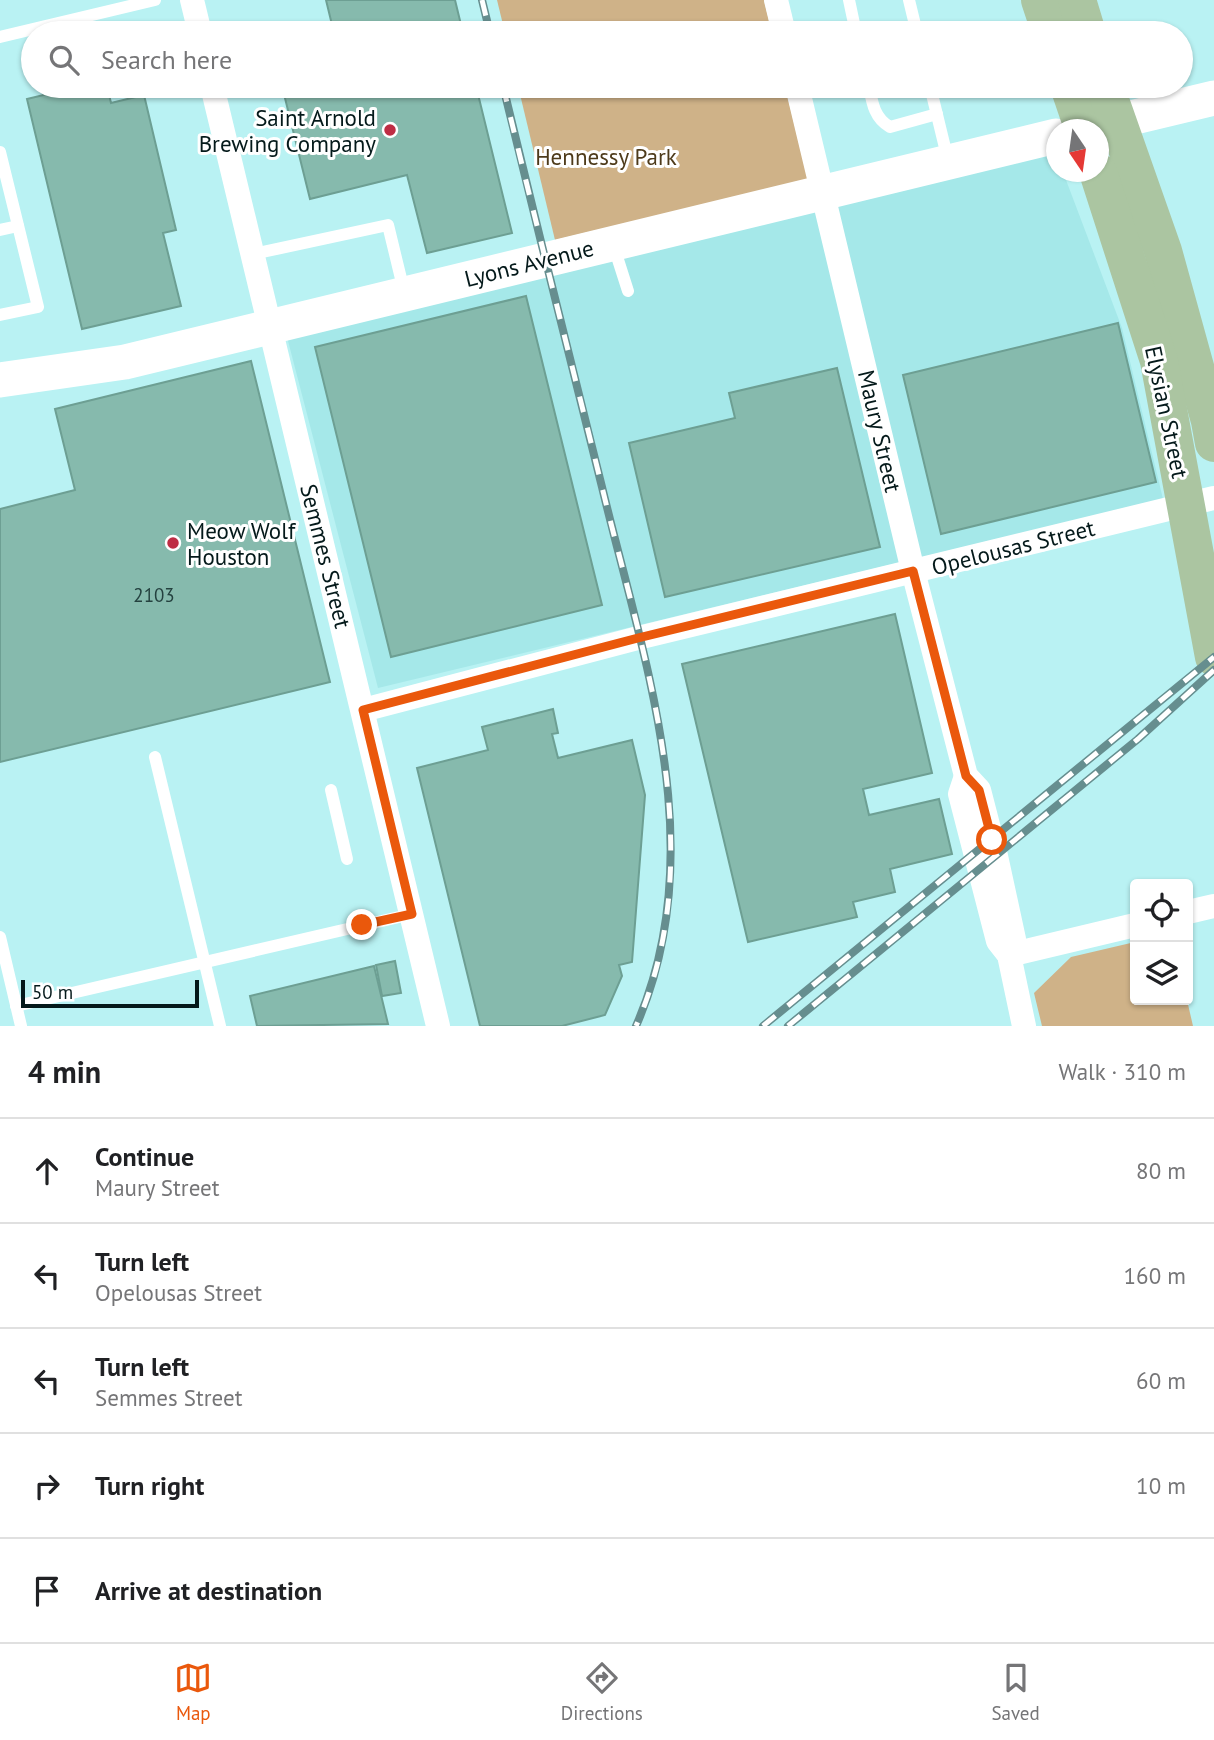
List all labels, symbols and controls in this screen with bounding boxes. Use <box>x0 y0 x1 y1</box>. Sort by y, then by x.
search box <box>21 21 1193 98</box>
icon: search <box>45 41 83 79</box>
text: Search here <box>101 43 232 76</box>
place label: Saint Arnold Brewing Company <box>199 103 376 158</box>
north arrow <box>1046 119 1109 182</box>
marker: Saint Arnold Brewing Company <box>382 122 398 138</box>
park label: Hennessy Park <box>535 142 677 171</box>
street label: Lyons Avenue <box>461 233 597 293</box>
street label: Elysian Street <box>1139 343 1195 481</box>
street label: Maury Street <box>852 367 908 495</box>
street label: Semmes Street <box>294 481 358 631</box>
street label: Opelousas Street <box>928 513 1098 581</box>
place label: Meow Wolf Houston <box>187 516 297 571</box>
marker: Meow Wolf Houston <box>165 535 181 551</box>
house number: 2103 <box>133 583 175 607</box>
route start <box>976 824 1007 855</box>
map controls <box>1130 879 1193 1005</box>
button: locate <box>1130 879 1193 942</box>
route end <box>346 909 377 940</box>
button: layers <box>1130 942 1193 1005</box>
scale bar <box>21 977 200 1009</box>
text: 50 m <box>32 980 73 1004</box>
text: 4 min <box>28 1052 101 1091</box>
text: Walk · 310 m <box>1059 1057 1186 1086</box>
text: Continue <box>95 1140 194 1173</box>
icon: ahead <box>28 1152 66 1190</box>
text: 80 m <box>1136 1156 1186 1185</box>
text: Maury Street <box>95 1173 220 1202</box>
text: Turn left <box>95 1245 189 1278</box>
icon: left <box>28 1257 66 1295</box>
text: 160 m <box>1124 1261 1186 1290</box>
text: Opelousas Street <box>95 1278 262 1307</box>
text: Turn left <box>95 1350 189 1383</box>
icon: left <box>28 1362 66 1400</box>
text: 60 m <box>1136 1366 1186 1395</box>
text: Semmes Street <box>95 1383 243 1412</box>
icon: right <box>28 1467 66 1505</box>
text: Turn right <box>95 1469 204 1502</box>
text: 10 m <box>1136 1471 1186 1500</box>
icon: arrive <box>28 1572 66 1610</box>
text: Arrive at destination <box>95 1574 322 1607</box>
tab: Map <box>174 1659 212 1725</box>
tab: Directions <box>561 1659 643 1725</box>
tab: Saved <box>991 1659 1040 1725</box>

